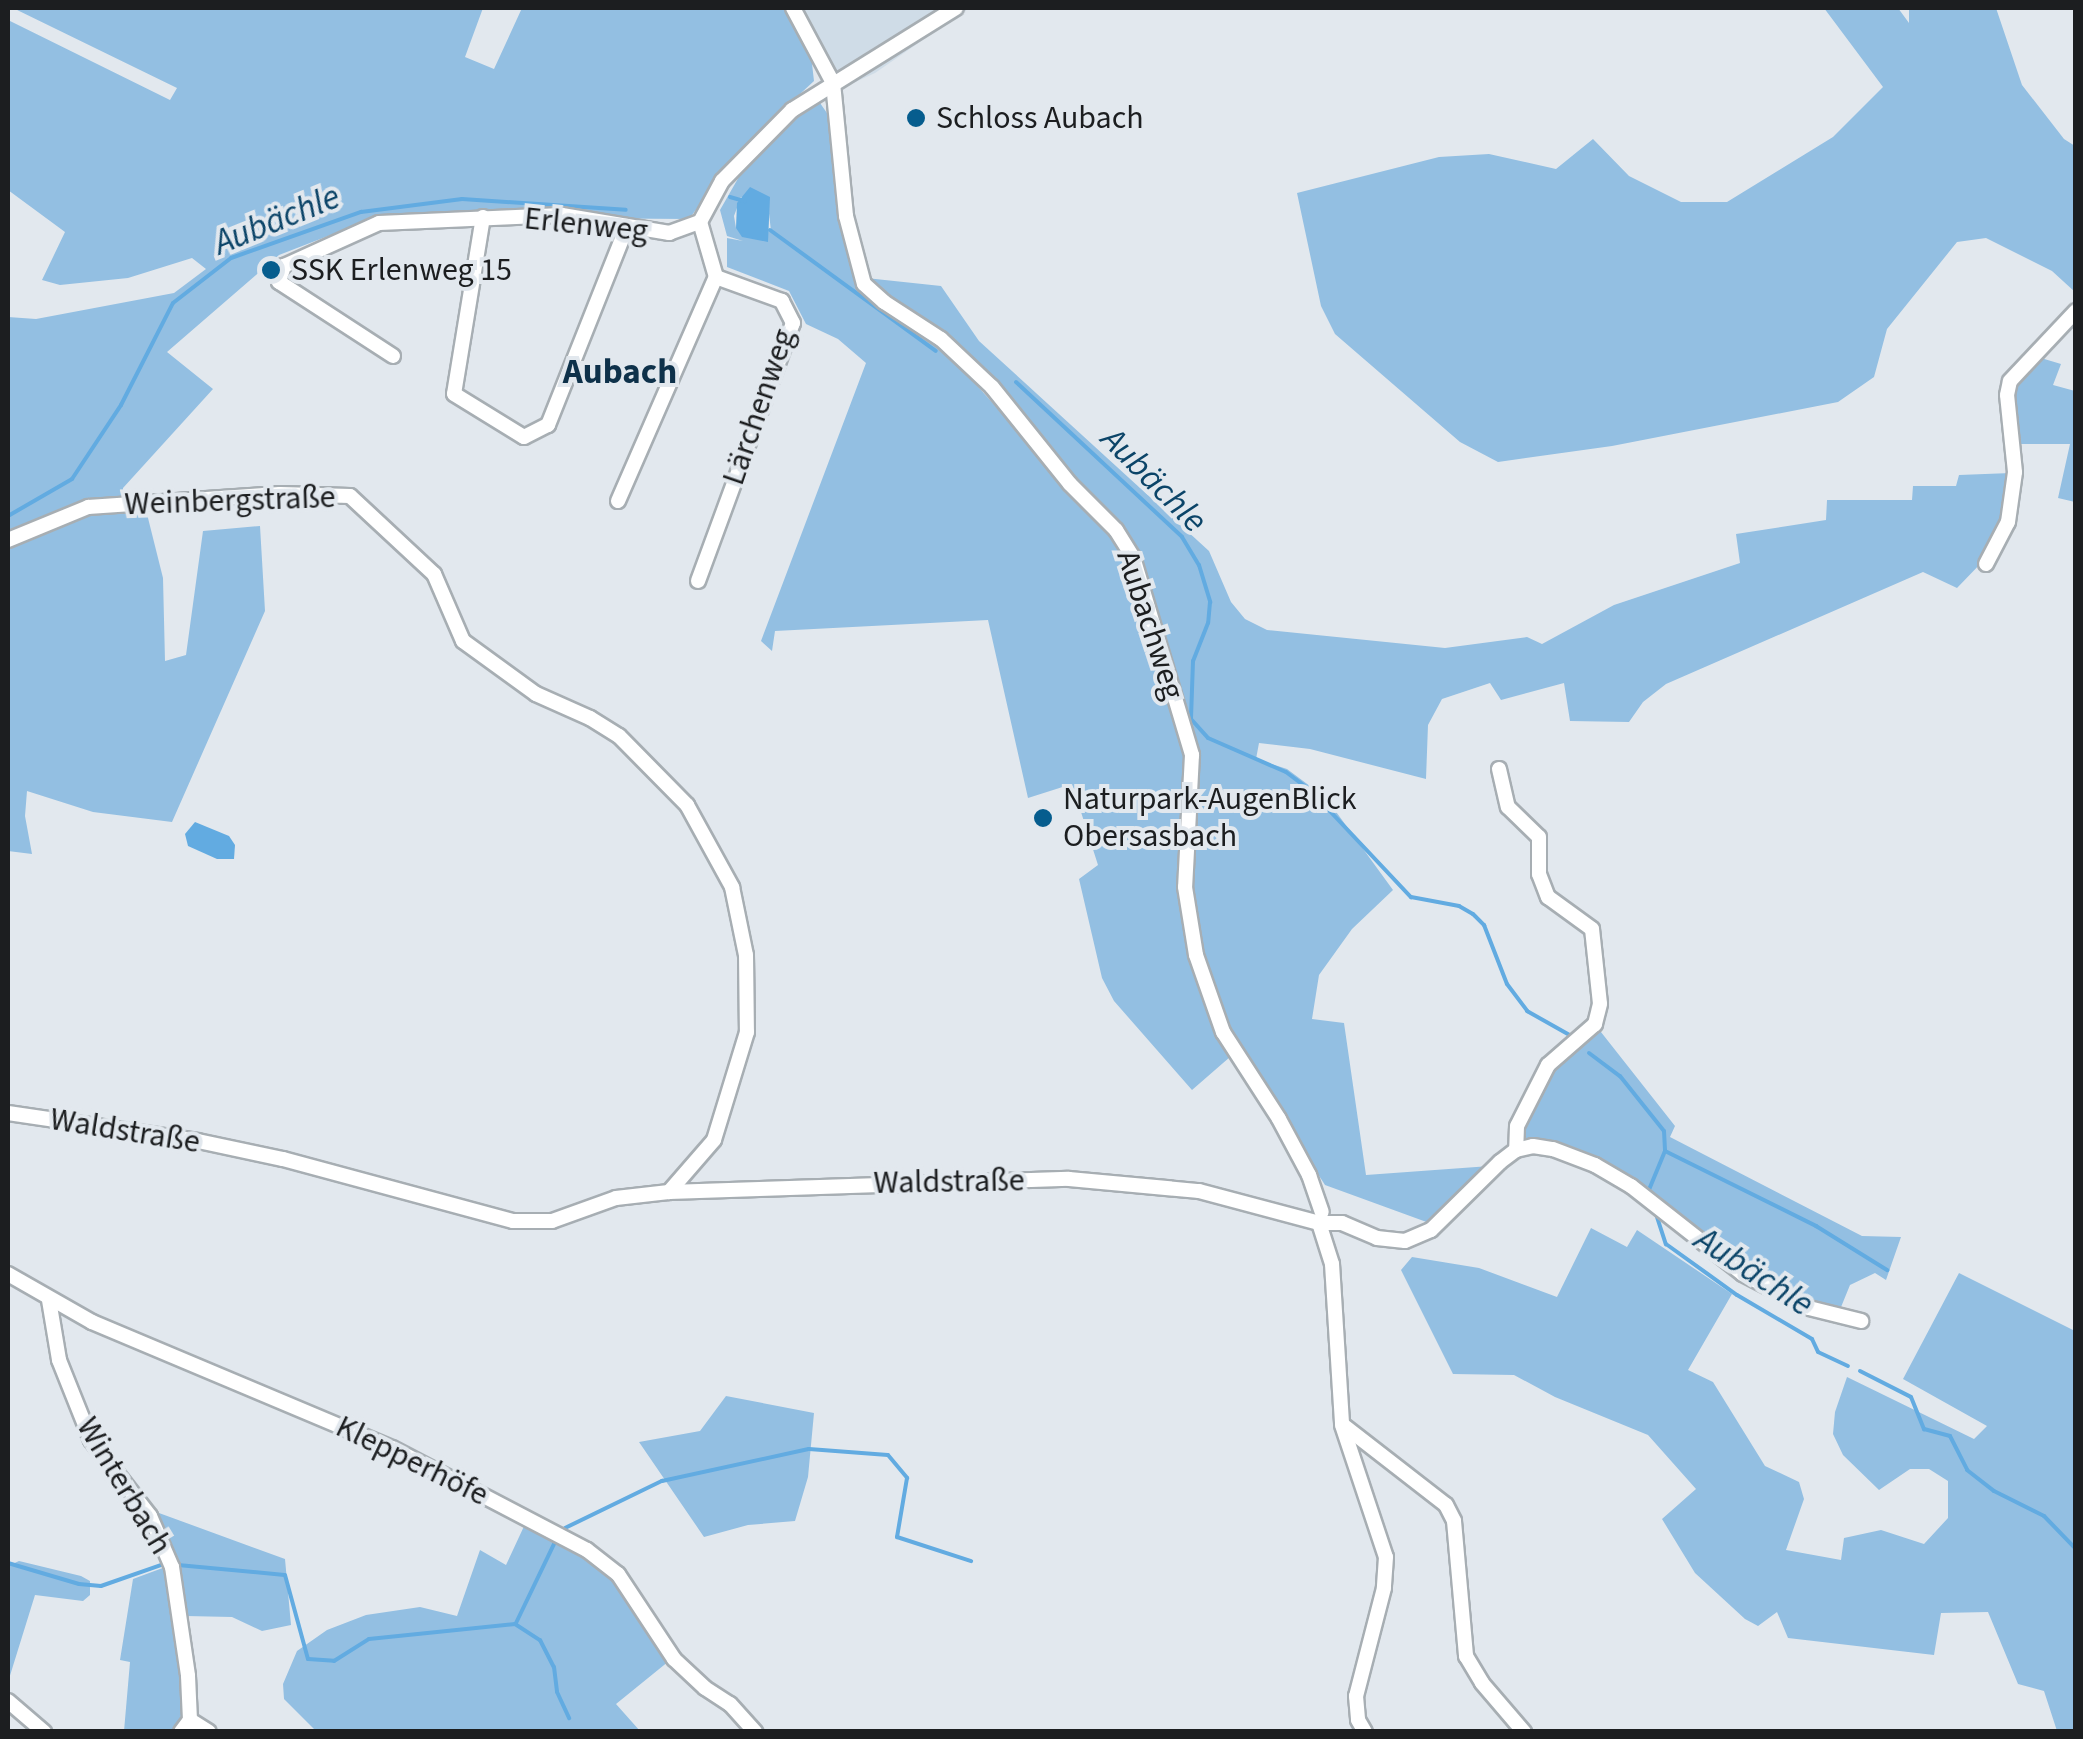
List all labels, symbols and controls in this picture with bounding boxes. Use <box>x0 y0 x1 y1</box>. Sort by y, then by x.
place label: Schloss Aubach <box>936 99 1144 137</box>
marker: Schloss Aubach <box>905 107 927 129</box>
water label: Aubächle <box>208 176 346 264</box>
street label: Erlenweg <box>522 199 650 251</box>
place label: SSK Erlenweg 15 <box>291 251 512 289</box>
marker: SSK Erlenweg 15 <box>260 259 282 281</box>
street label: Lärchenweg <box>714 324 804 490</box>
district label: Aubach <box>563 351 677 393</box>
water label: Aubächle <box>1092 418 1216 542</box>
street label: Weinbergstraße <box>124 478 336 524</box>
street label: Aubachweg <box>1108 546 1192 704</box>
place label: Naturpark-AugenBlick Obersasbach <box>1063 781 1357 856</box>
marker: Naturpark-AugenBlick Obersasbach <box>1032 807 1054 829</box>
street label: Waldstraße <box>47 1100 203 1162</box>
street label: Waldstraße <box>873 1161 1025 1203</box>
water label: Aubächle <box>1687 1218 1821 1326</box>
street label: Klepperhöfe <box>330 1408 494 1514</box>
street label: Winterbach <box>68 1410 180 1562</box>

